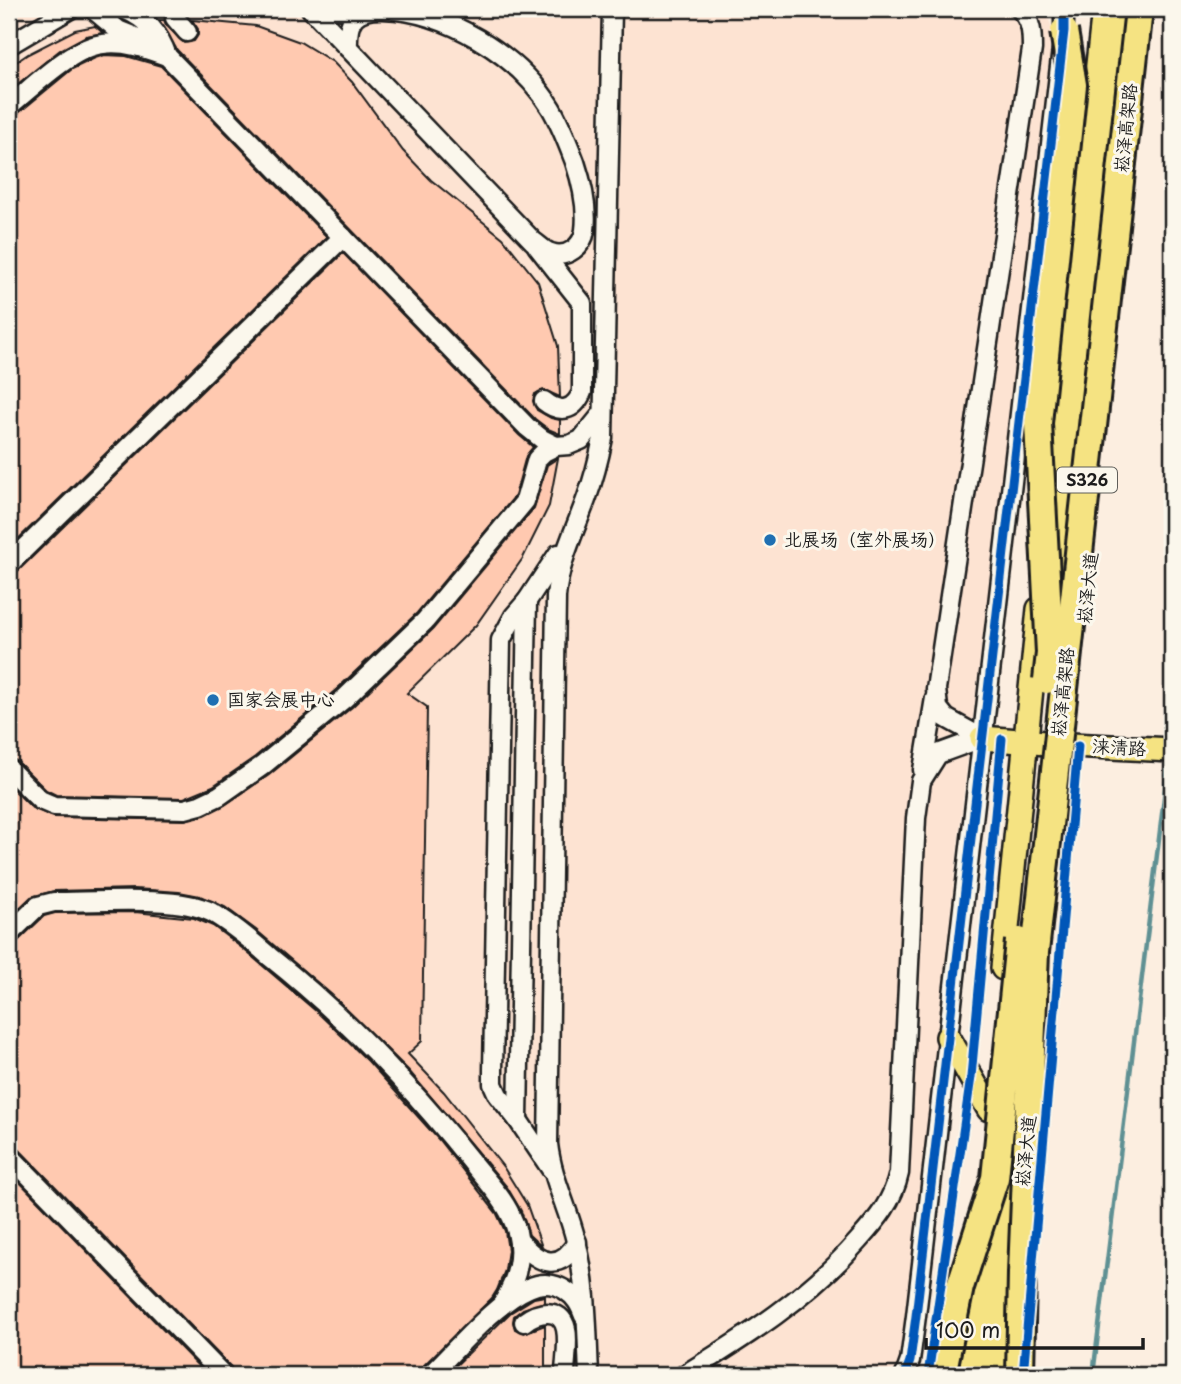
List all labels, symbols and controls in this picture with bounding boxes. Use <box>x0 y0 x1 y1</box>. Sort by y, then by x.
street label: 崧泽高架路 <box>1106 82 1143 174</box>
road number: S326 <box>1057 467 1117 492</box>
place label: 北展场（室外展场） <box>784 525 946 552</box>
marker: 北展场（室外展场） <box>762 532 778 548</box>
street label: 崧泽大道 <box>1069 551 1104 625</box>
street label: 崧泽高架路 <box>1043 646 1080 738</box>
place label: 国家会展中心 <box>227 685 335 712</box>
marker: 国家会展中心 <box>205 692 221 708</box>
street label: 涞清路 <box>1091 732 1147 761</box>
street label: 崧泽大道 <box>1007 1114 1042 1188</box>
scale bar <box>926 1307 1142 1351</box>
text: 100 m <box>936 1313 1000 1345</box>

